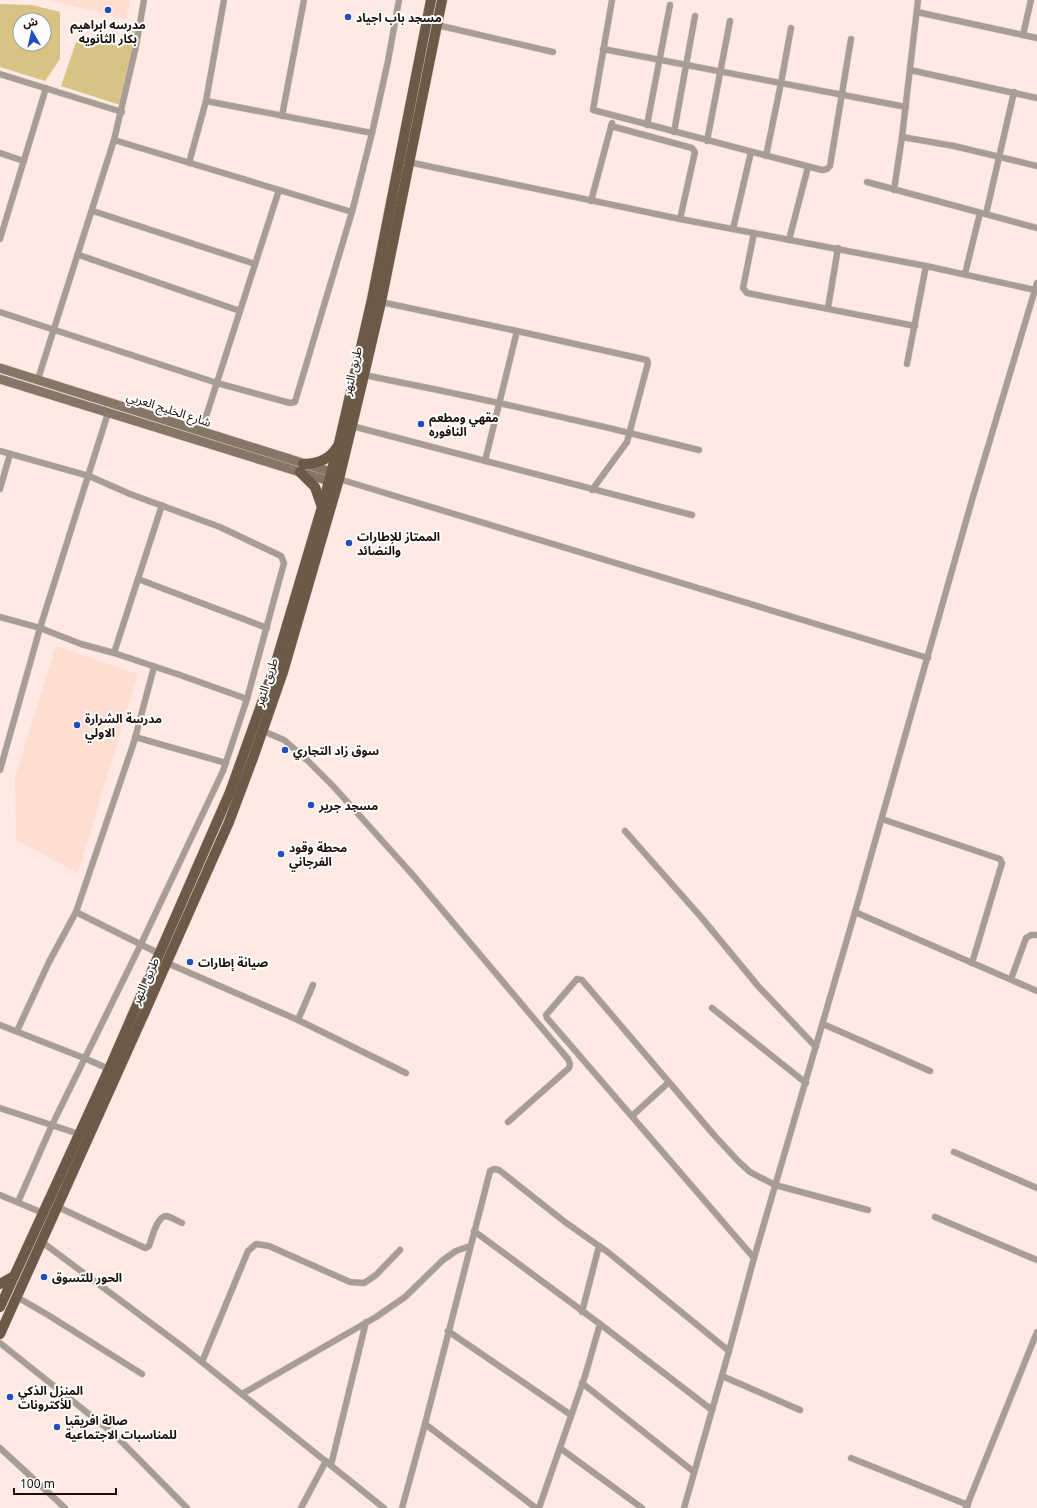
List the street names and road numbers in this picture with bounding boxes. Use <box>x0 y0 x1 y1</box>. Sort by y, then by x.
street label: طريق النهر <box>338 345 366 398</box>
street label: شارع الخليج العربي <box>124 387 213 432</box>
street label: طريق النهر <box>250 656 282 709</box>
street label: طريق النهر <box>127 955 163 1008</box>

